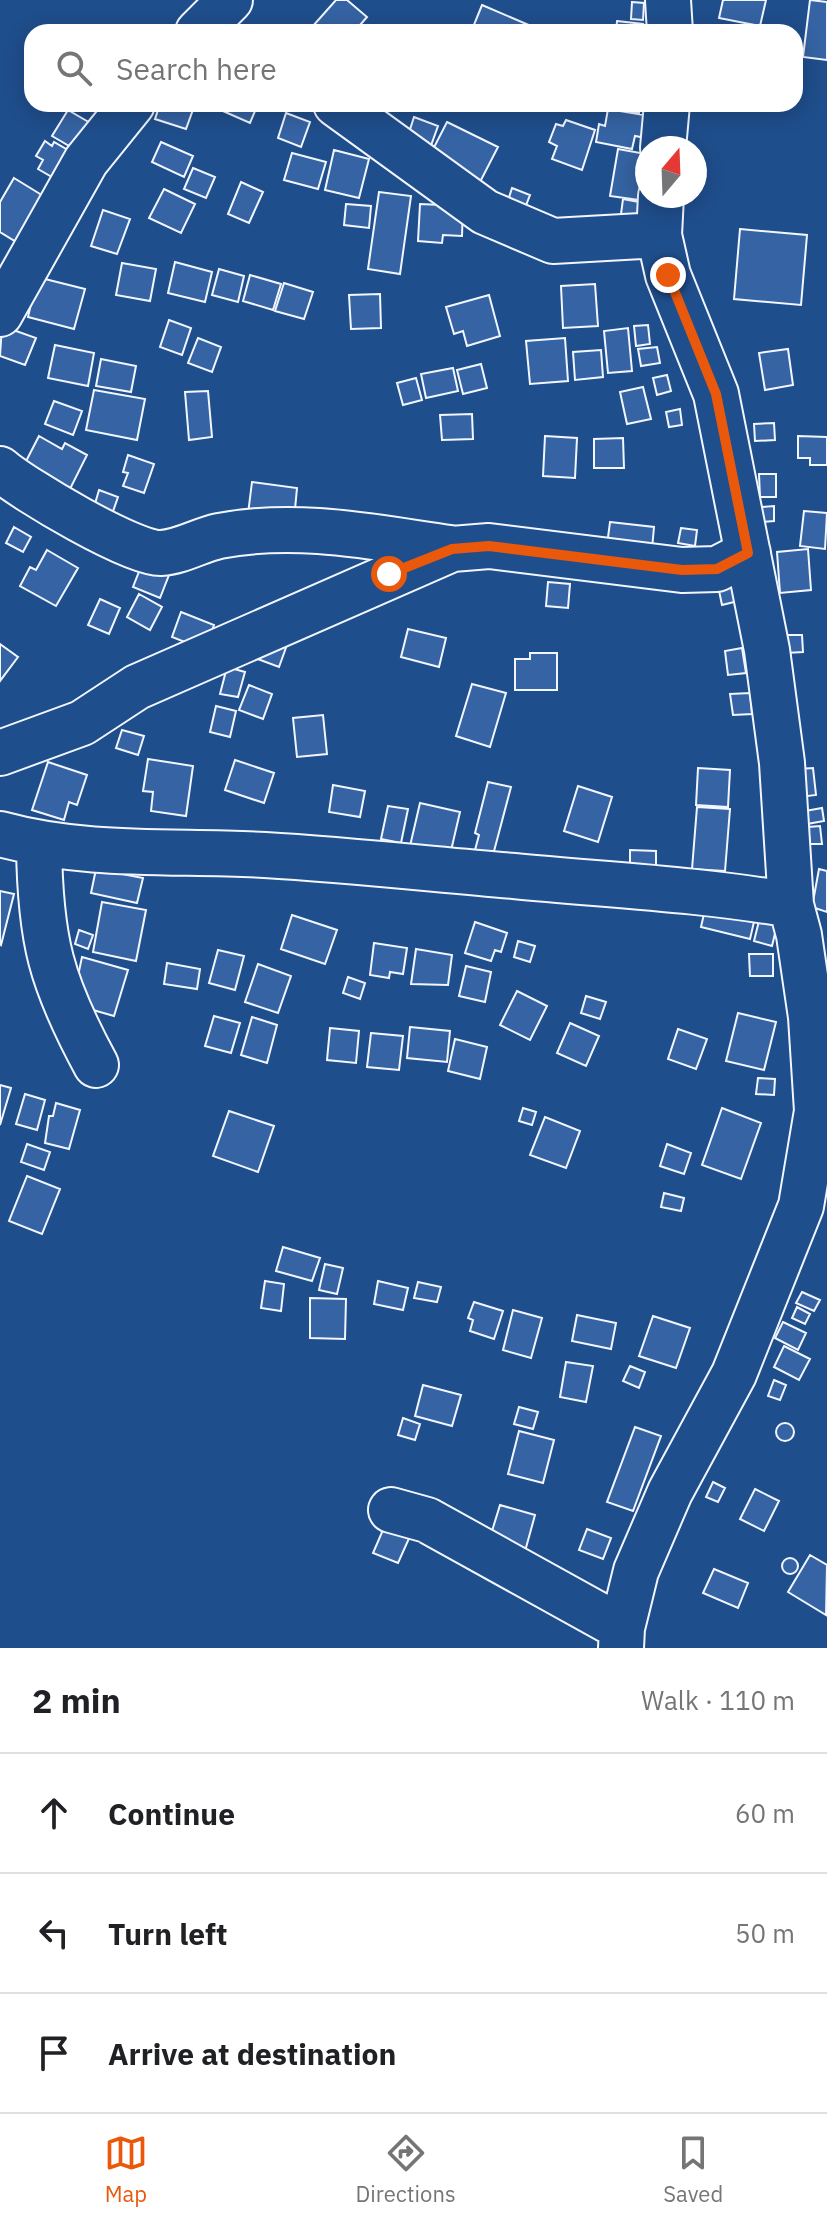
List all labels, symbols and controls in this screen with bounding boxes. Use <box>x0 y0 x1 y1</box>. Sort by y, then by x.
search box <box>24 24 803 112</box>
icon: search <box>52 46 96 90</box>
text: Search here <box>116 49 277 88</box>
north arrow <box>635 136 707 208</box>
route end <box>650 257 686 293</box>
route start <box>371 556 407 592</box>
text: 2 min <box>32 1678 121 1722</box>
text: Walk · 110 m <box>641 1683 795 1717</box>
icon: ahead <box>32 1791 76 1835</box>
text: Continue <box>108 1794 235 1833</box>
text: 60 m <box>735 1796 795 1830</box>
icon: left <box>32 1911 76 1955</box>
text: Turn left <box>108 1914 227 1953</box>
text: 50 m <box>735 1916 795 1950</box>
icon: arrive <box>32 2031 76 2075</box>
text: Arrive at destination <box>108 2034 396 2073</box>
tab: Map <box>104 2131 148 2208</box>
tab: Directions <box>356 2131 456 2208</box>
tab: Saved <box>663 2131 723 2208</box>

